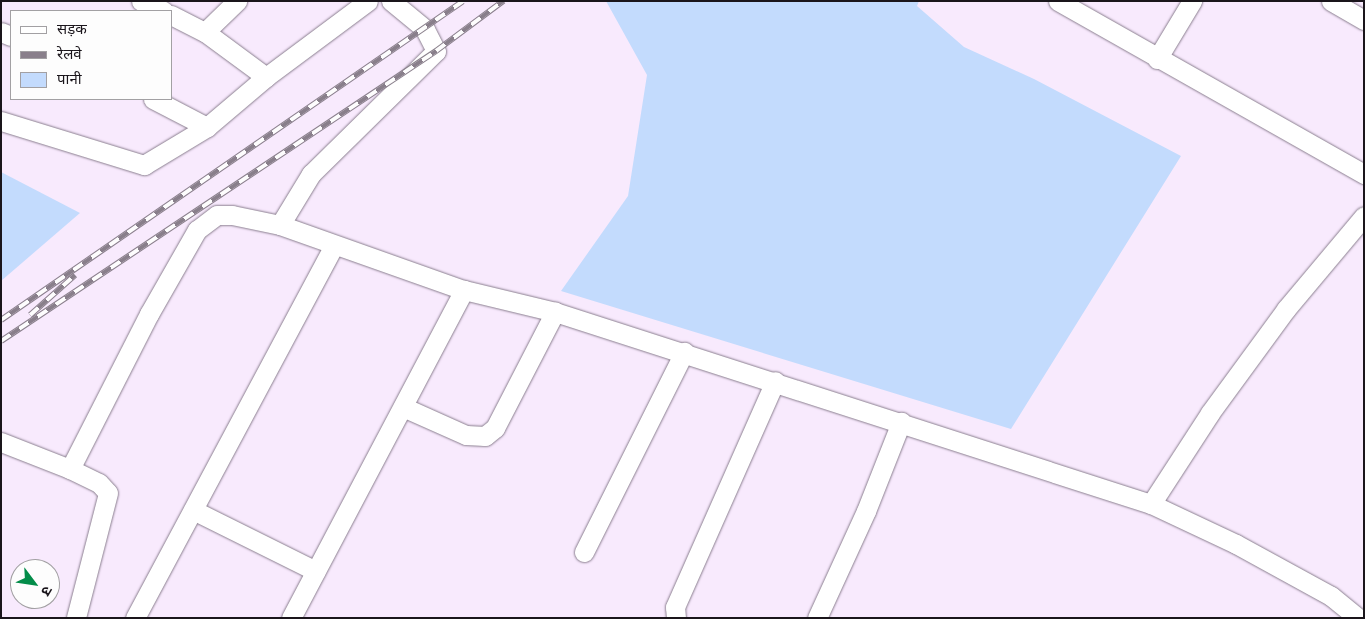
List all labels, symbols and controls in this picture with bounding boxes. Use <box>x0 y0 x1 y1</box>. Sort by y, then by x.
legend <box>10 10 172 100</box>
text: सड़क <box>57 19 87 38</box>
text: रेलवे <box>57 44 82 63</box>
text: पानी <box>57 69 82 88</box>
north arrow <box>10 559 60 609</box>
text: उ <box>37 583 57 599</box>

